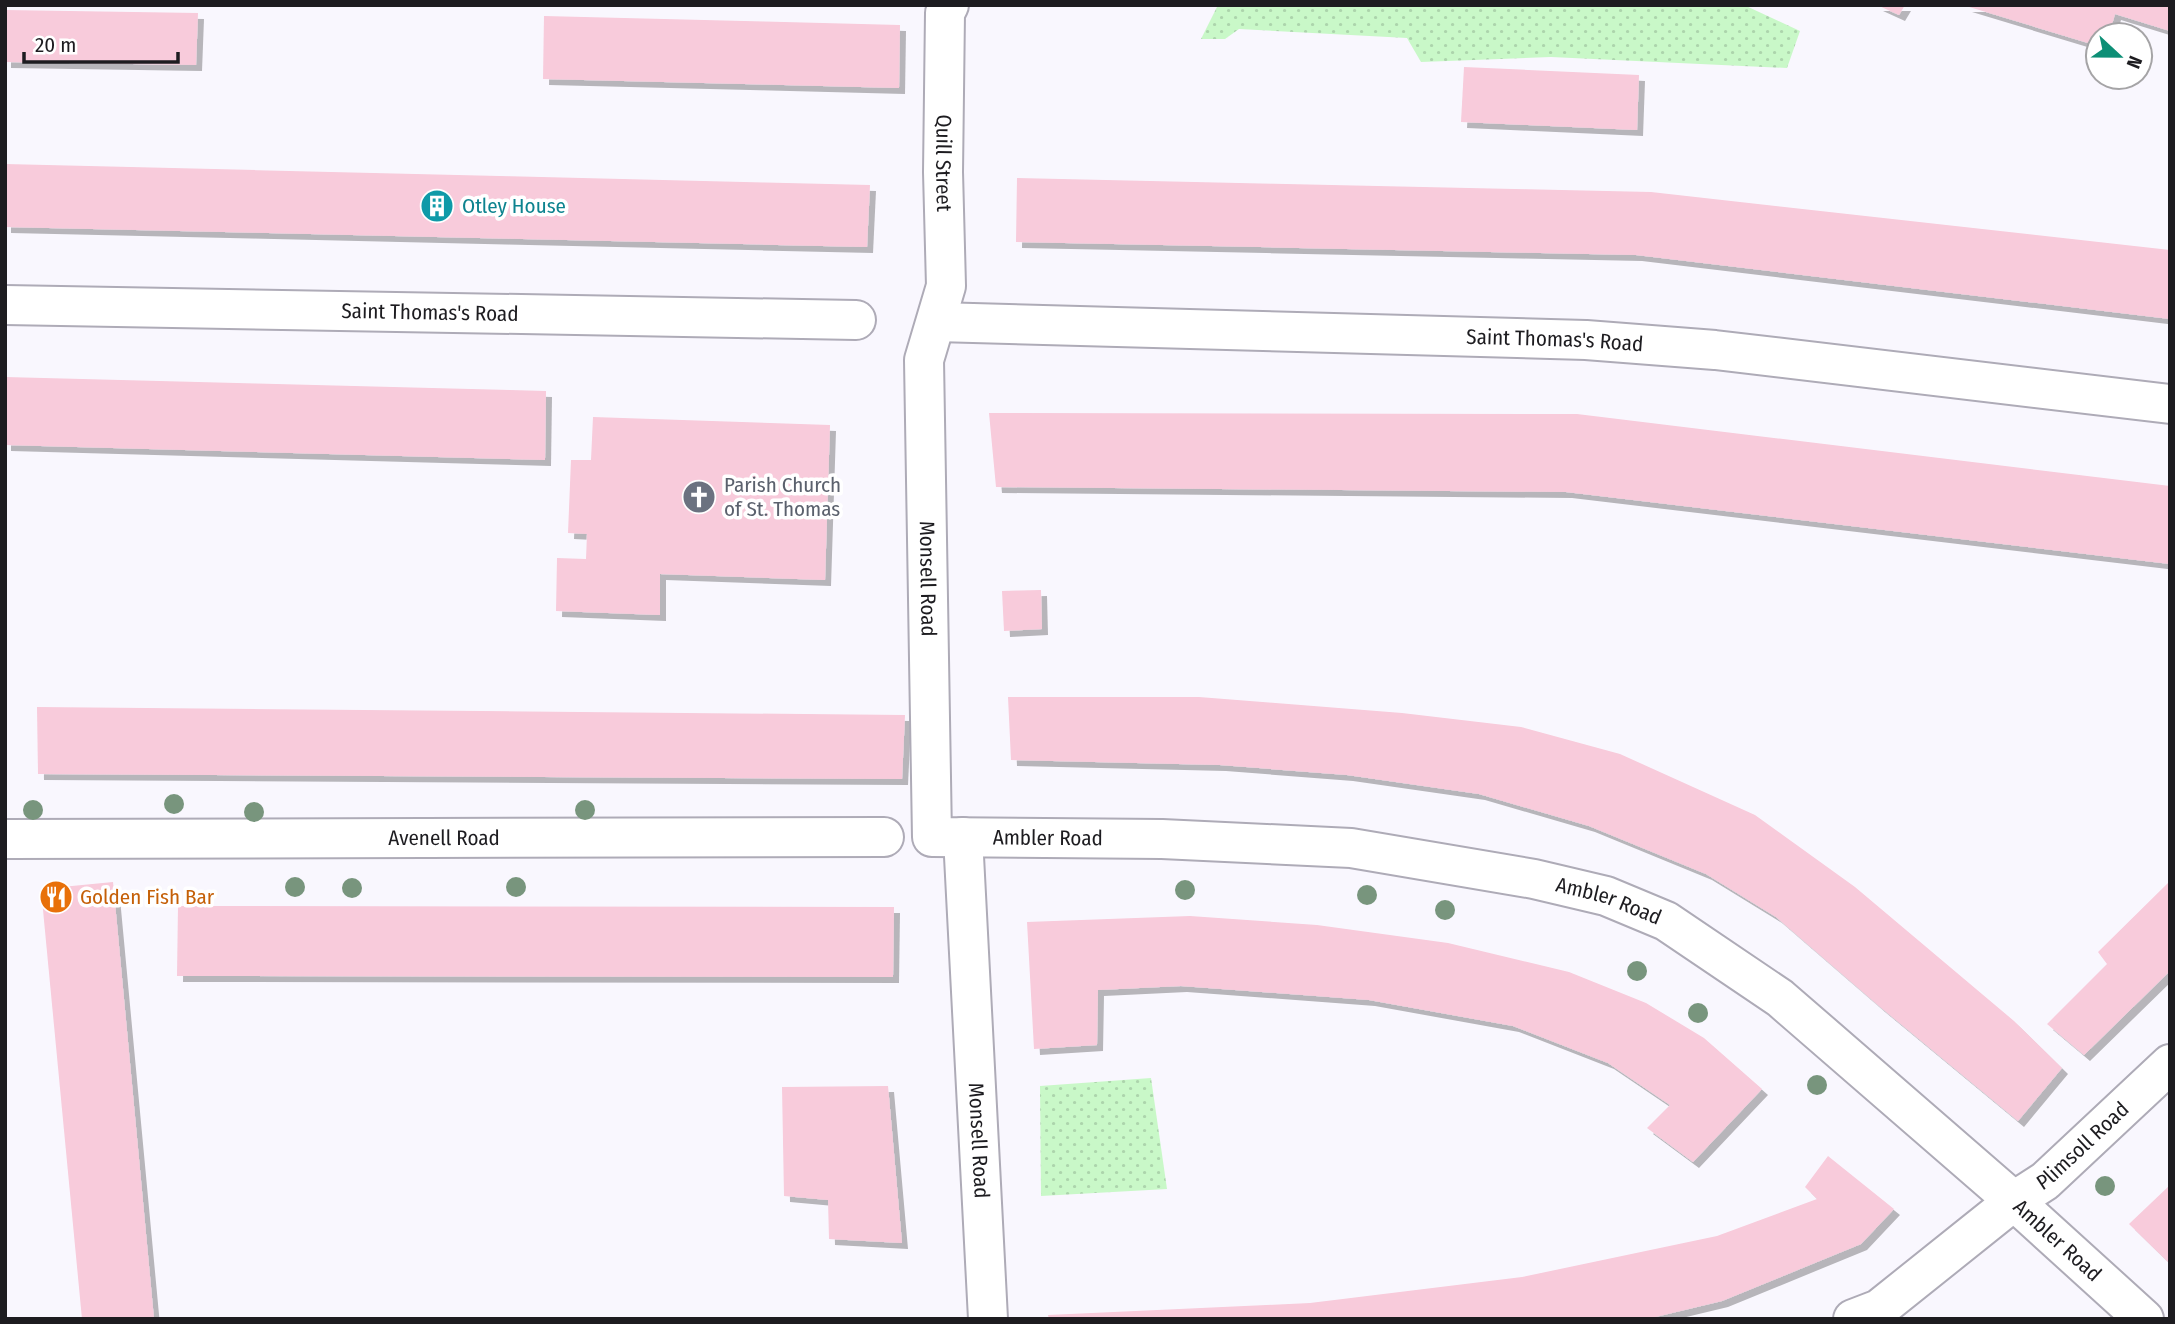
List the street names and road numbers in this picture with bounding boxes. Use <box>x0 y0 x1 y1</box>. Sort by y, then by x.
street label: Quill Street <box>930 114 957 212</box>
street label: Saint Thomas's Road <box>341 298 519 327</box>
street label: Saint Thomas's Road <box>1466 324 1644 357</box>
street label: Monsell Road <box>914 521 942 637</box>
street label: Avenell Road <box>388 825 500 851</box>
street label: Ambler Road <box>993 825 1103 851</box>
street label: Ambler Road <box>1553 872 1665 931</box>
street label: Monsell Road <box>963 1082 995 1199</box>
street label: Plimsoll Road <box>2032 1096 2134 1196</box>
street label: Ambler Road <box>2008 1194 2107 1287</box>

